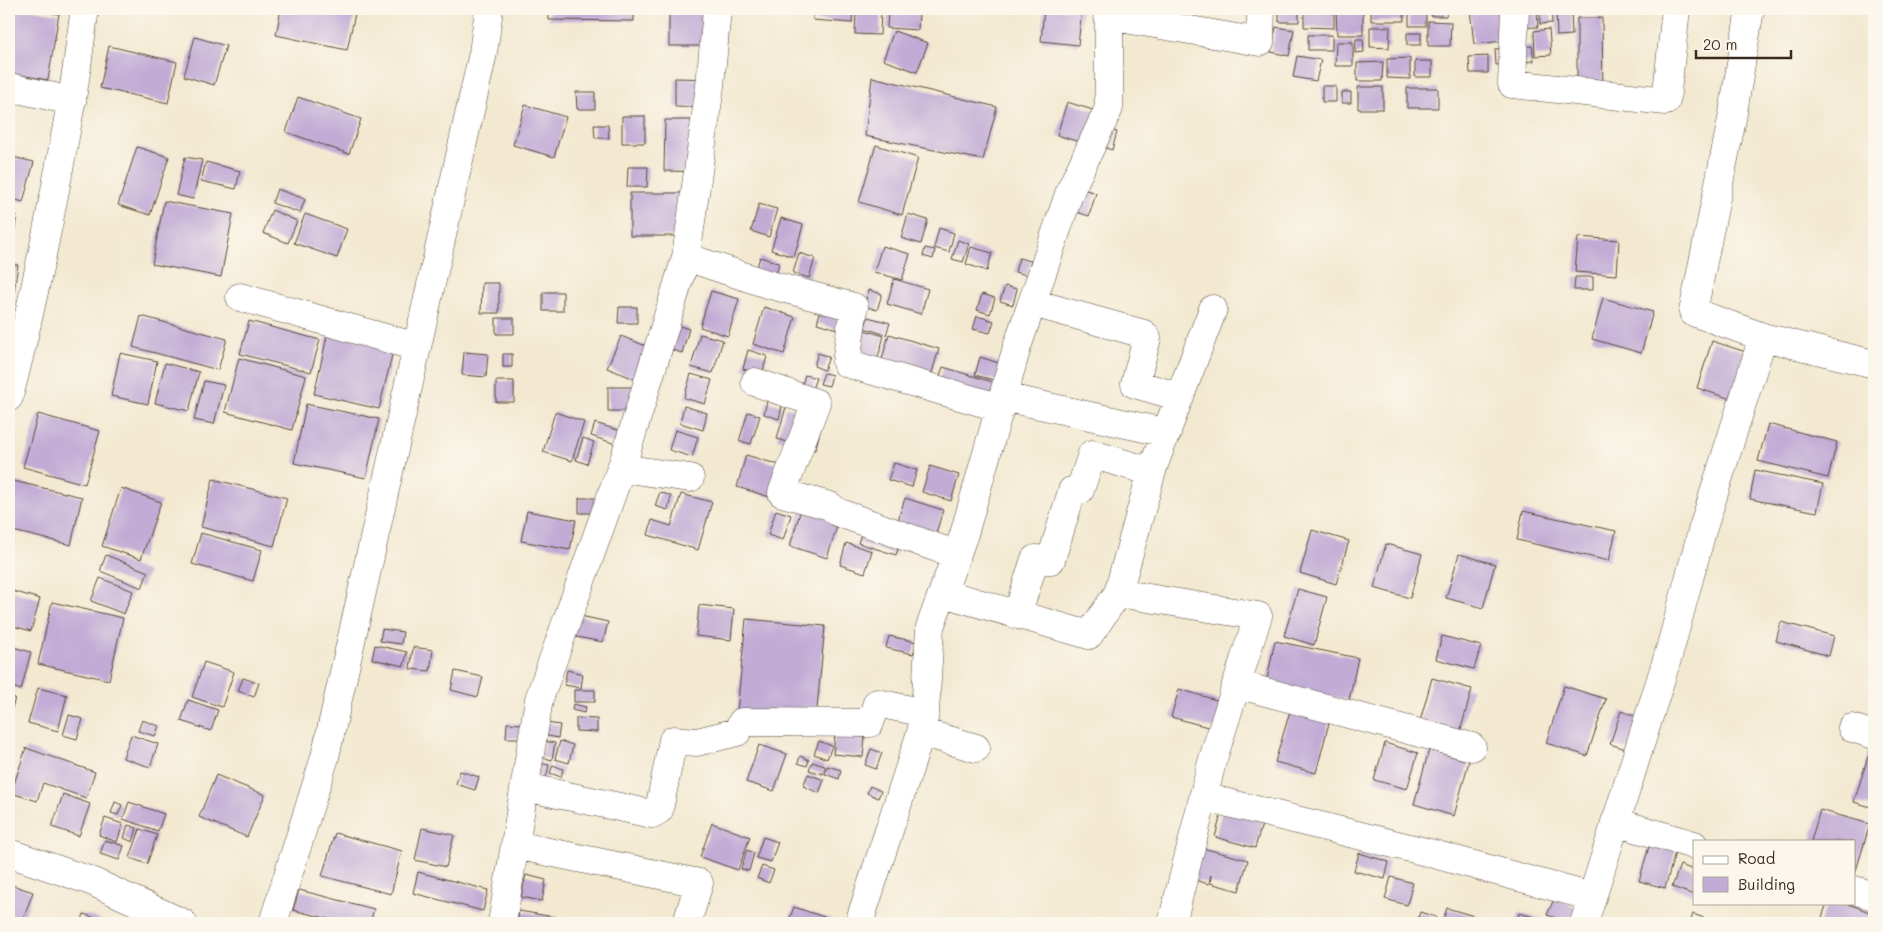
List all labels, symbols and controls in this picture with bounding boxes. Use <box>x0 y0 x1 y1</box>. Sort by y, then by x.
scale bar <box>1696 28 1790 60</box>
text: 20 m <box>1703 34 1737 54</box>
legend <box>1693 840 1856 904</box>
text: Road <box>1738 848 1775 868</box>
text: Building <box>1738 874 1795 894</box>

